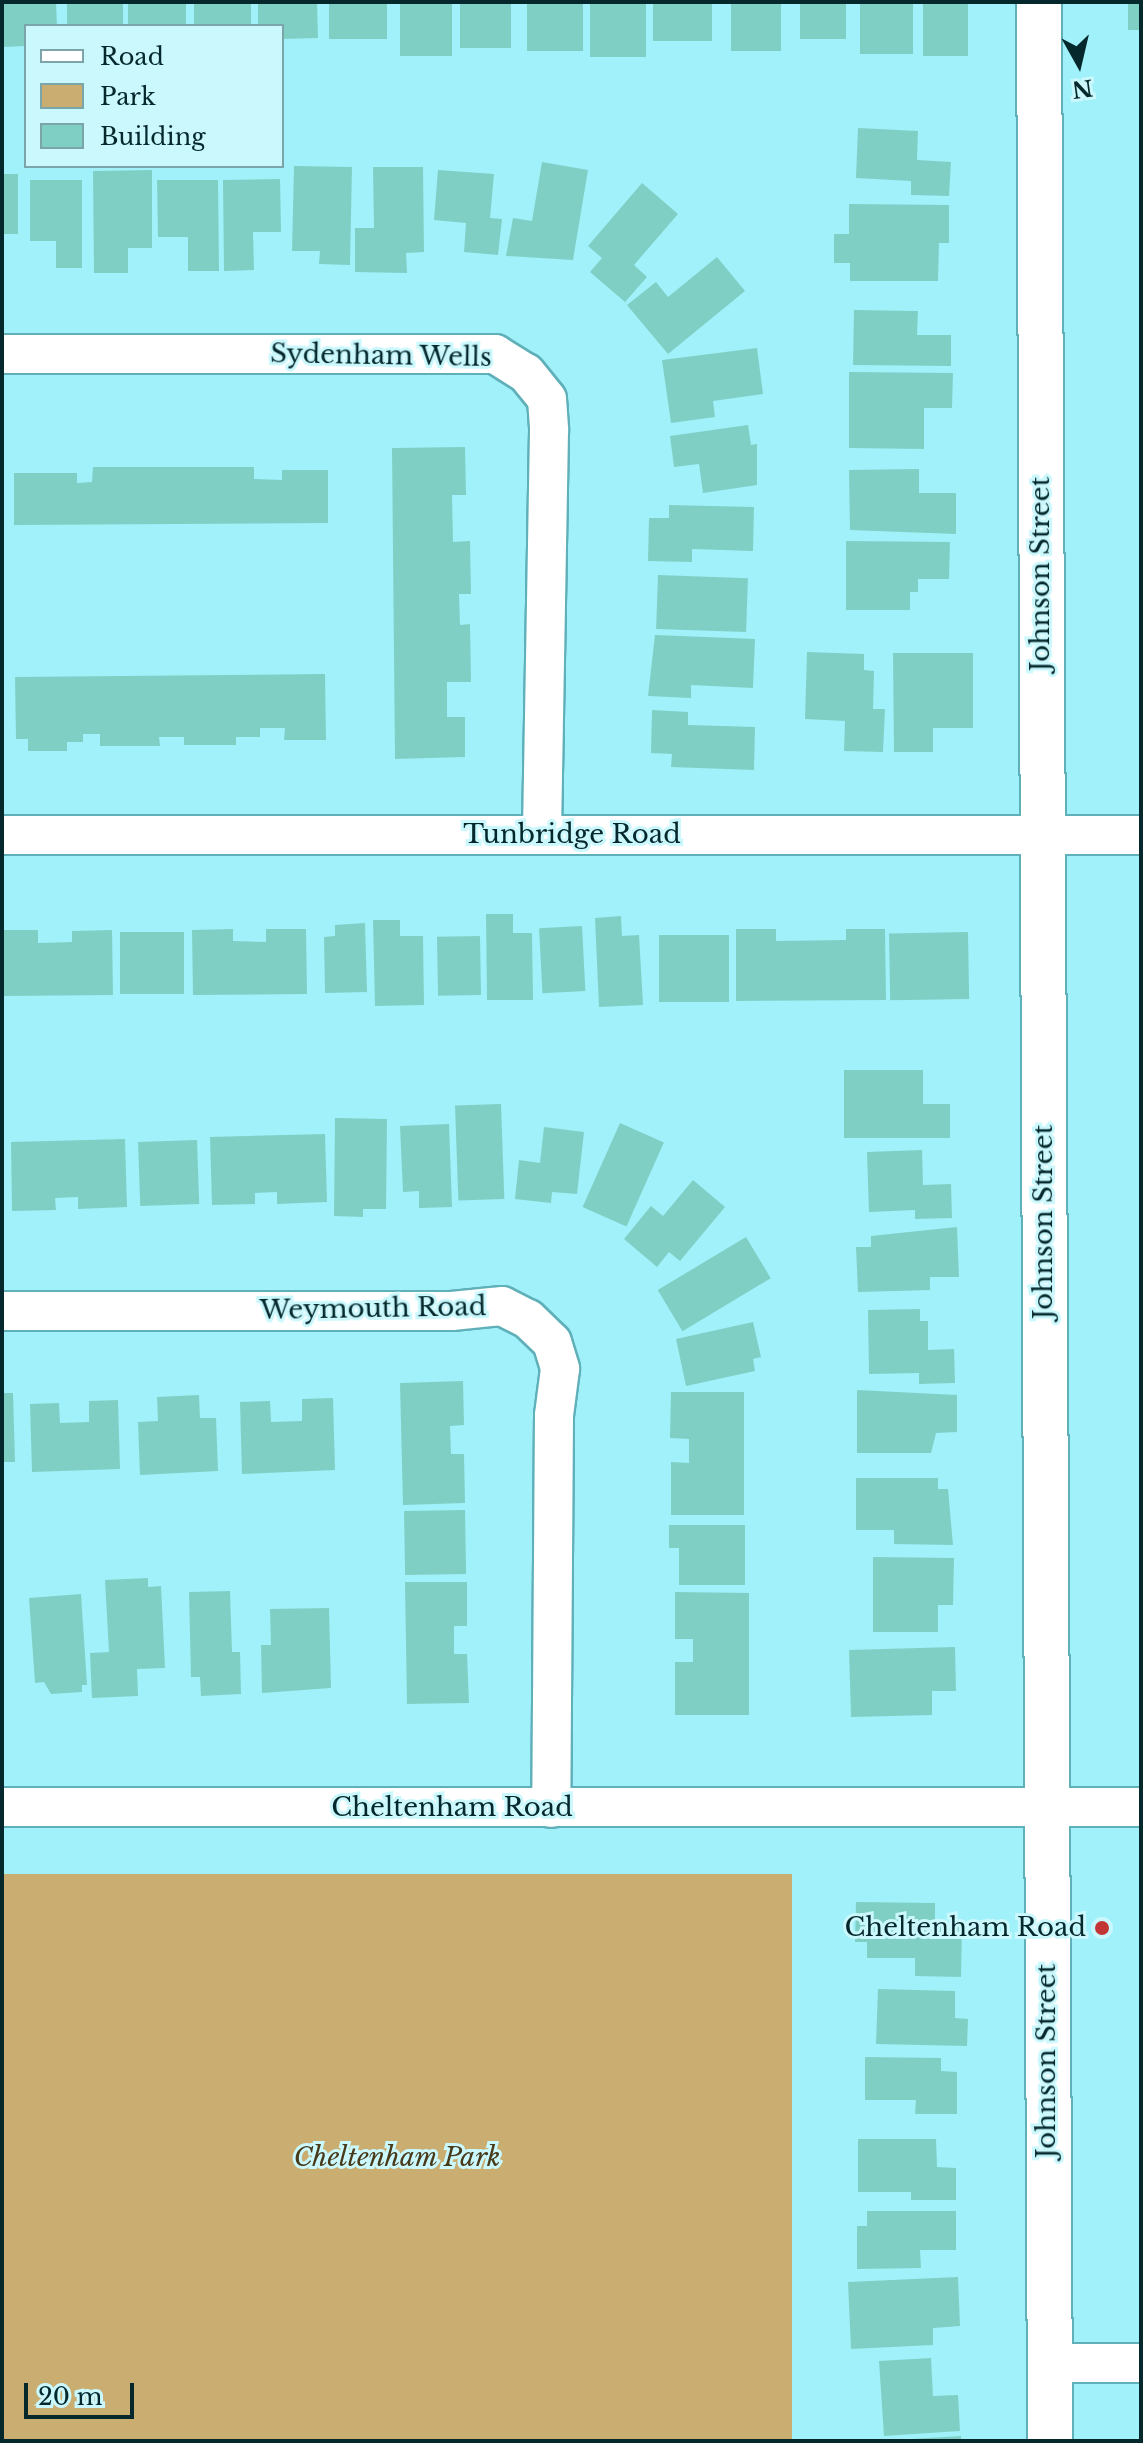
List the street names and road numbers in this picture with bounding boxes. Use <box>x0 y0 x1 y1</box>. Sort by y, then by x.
street label: Sydenham Wells <box>269 338 493 374</box>
street label: Johnson Street <box>1025 477 1057 671</box>
street label: Tunbridge Road <box>463 819 681 851</box>
street label: Johnson Street <box>1028 1125 1060 1319</box>
street label: Weymouth Road <box>260 1291 486 1327</box>
street label: Cheltenham Road <box>331 1792 573 1824</box>
street label: Johnson Street <box>1031 1964 1063 2158</box>

